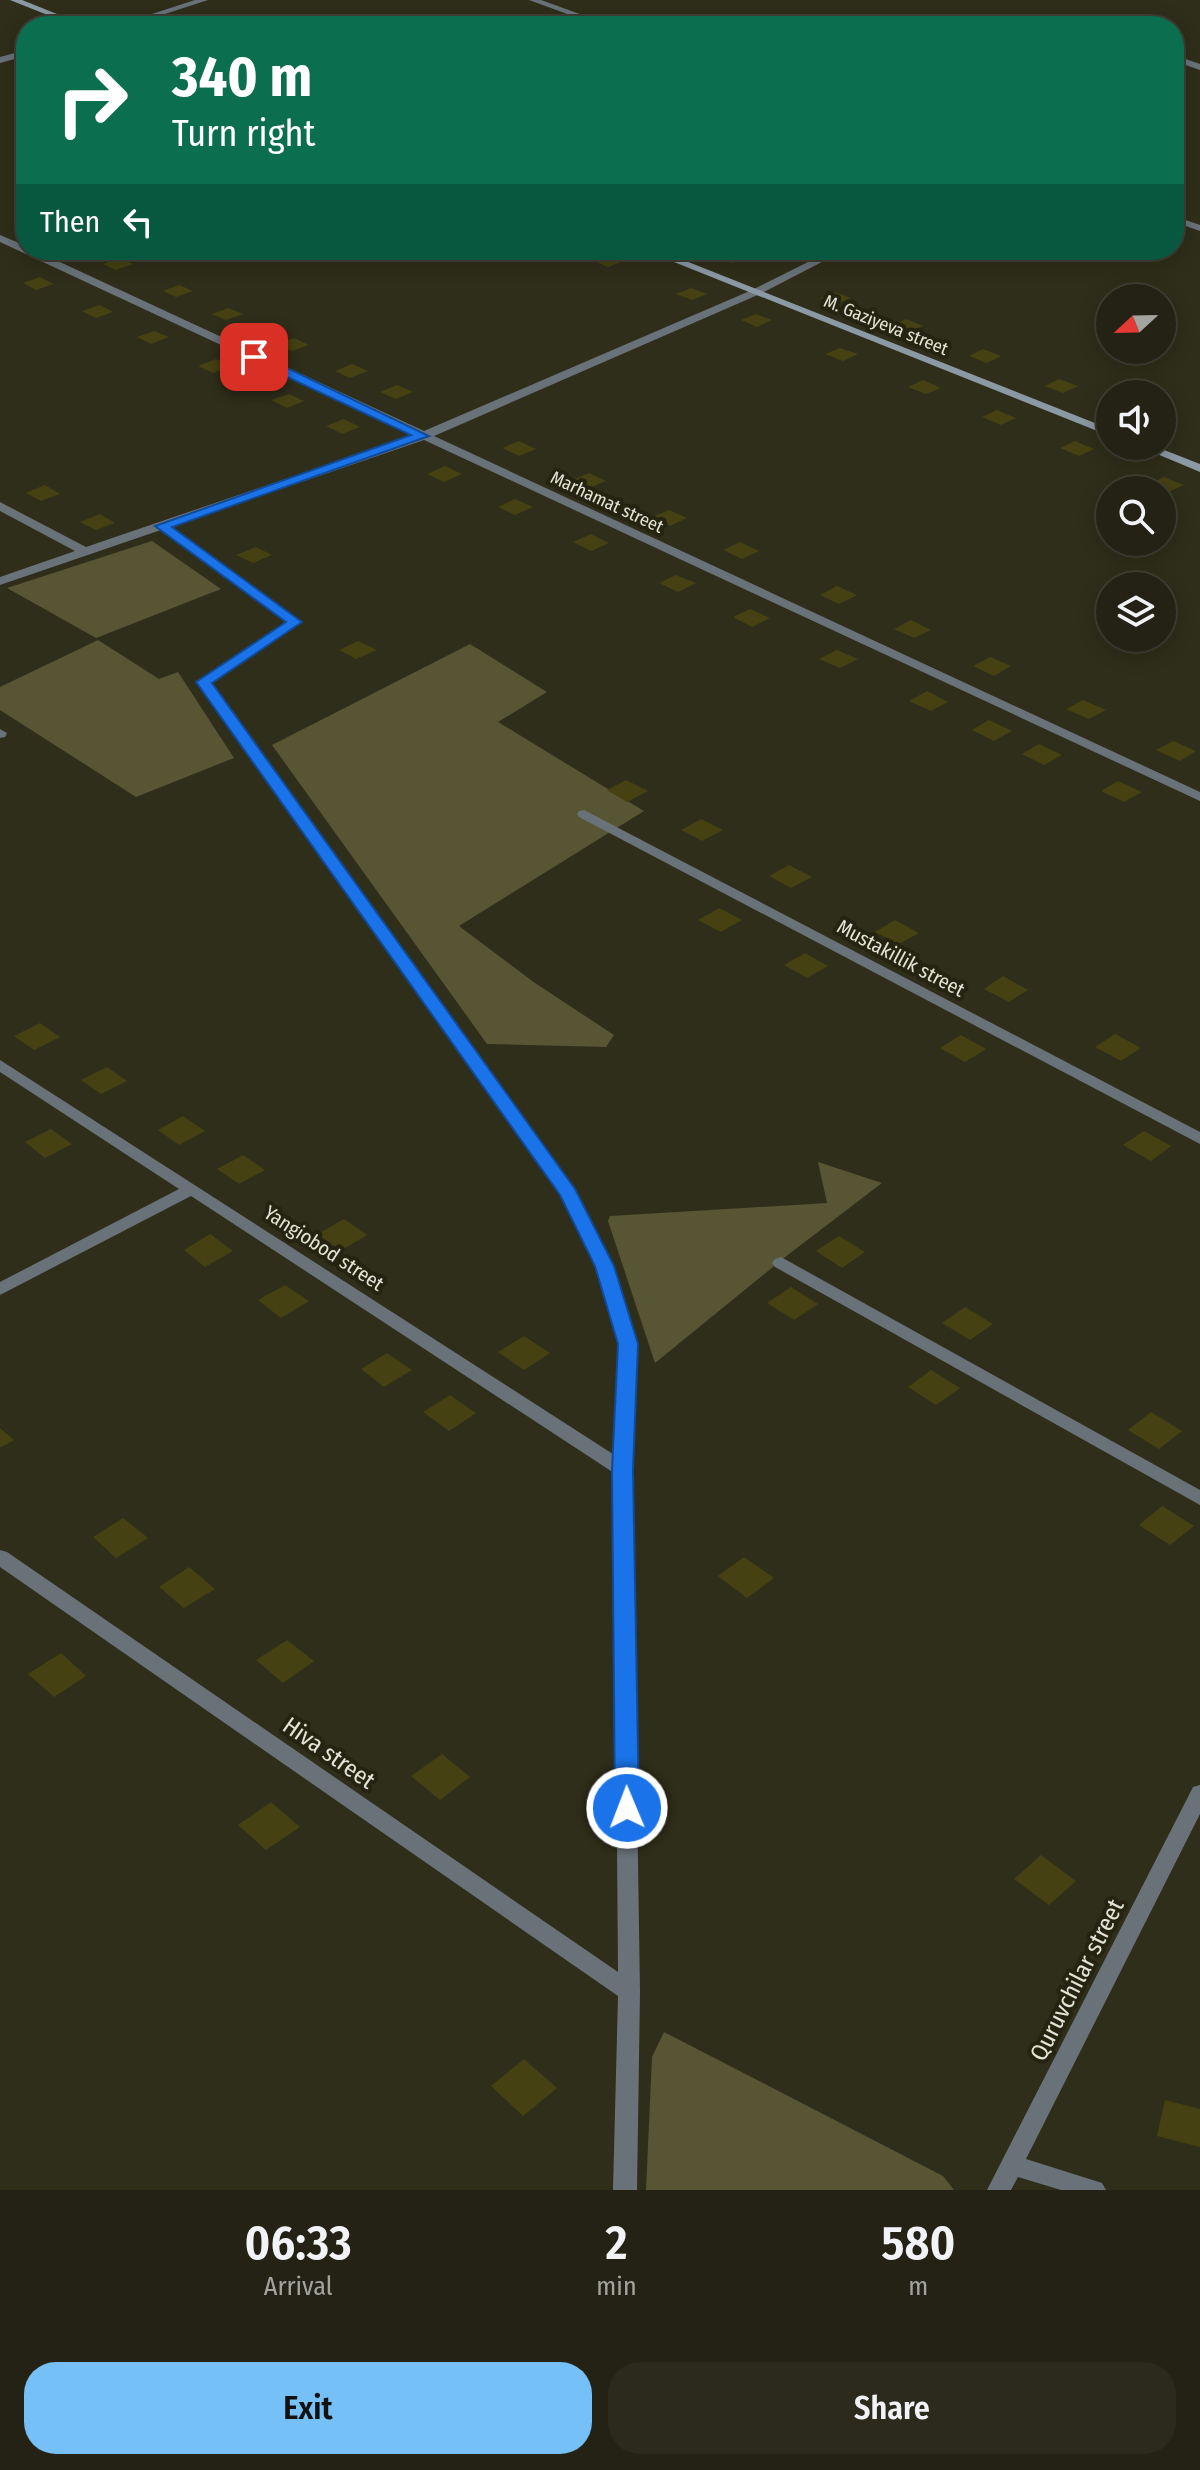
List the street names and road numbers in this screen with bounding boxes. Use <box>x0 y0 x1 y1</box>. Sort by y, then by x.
street label: M. Gaziyeva street <box>821 290 952 360</box>
street label: Marhamat street <box>547 466 667 538</box>
street label: Mustakillik street <box>833 914 969 1002</box>
street label: Yangiobod street <box>260 1200 389 1296</box>
street label: Hiva street <box>278 1711 380 1795</box>
street label: Quruvchilar street <box>1024 1894 1130 2065</box>

